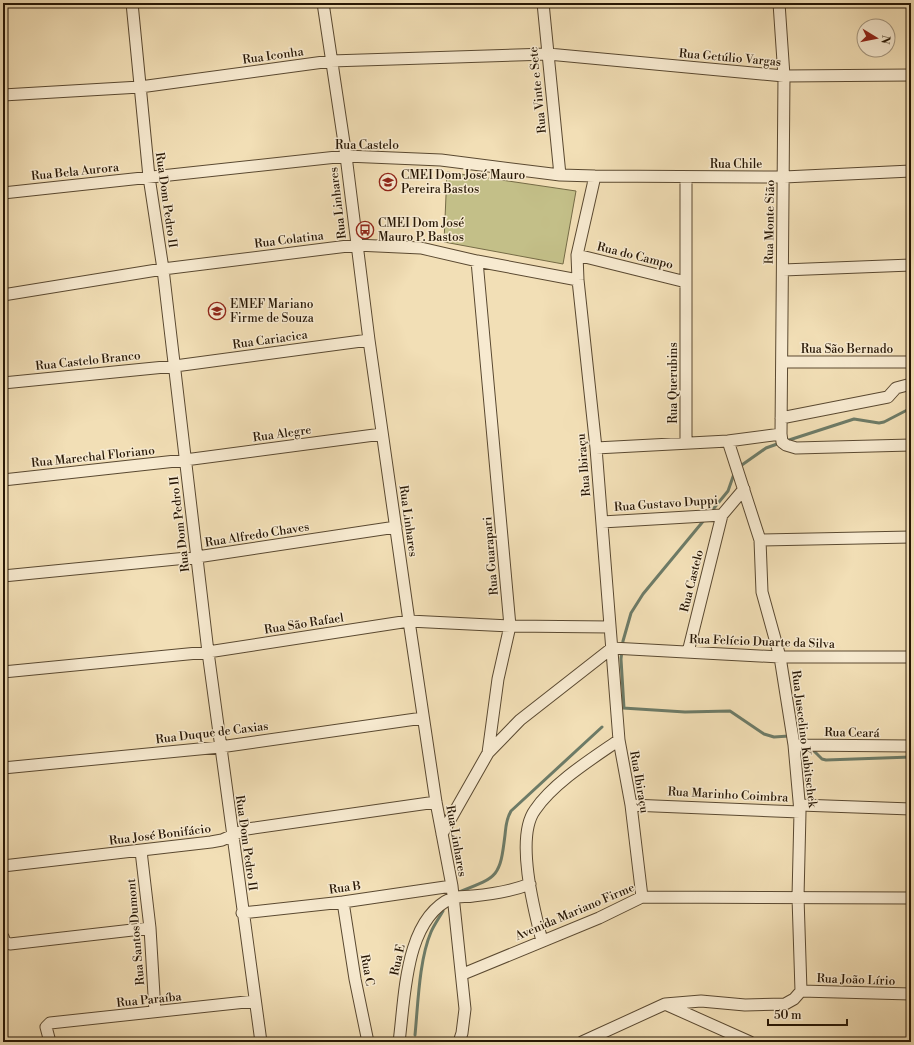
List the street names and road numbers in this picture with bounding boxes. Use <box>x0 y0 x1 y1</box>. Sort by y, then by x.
street label: Rua Iconha <box>242 44 305 68</box>
street label: Rua Vinte e Sete <box>526 46 550 134</box>
street label: Rua Getúlio Vargas <box>678 46 782 70</box>
street label: Rua Castelo <box>335 138 399 153</box>
street label: Rua Dom Pedro II <box>152 151 180 249</box>
street label: Rua Chile <box>710 157 762 172</box>
street label: Rua Bela Aurora <box>30 160 121 184</box>
street label: Rua Linhares <box>326 166 350 240</box>
street label: Rua Monte Sião <box>762 179 778 264</box>
street label: Rua Colatina <box>253 228 325 252</box>
street label: Rua do Campo <box>595 239 675 273</box>
street label: Rua Cariacica <box>232 327 309 353</box>
street label: Rua Querubins <box>666 342 681 424</box>
street label: Rua São Bernado <box>801 342 894 357</box>
street label: Rua Castelo Branco <box>35 348 142 374</box>
street label: Rua Alegre <box>252 422 312 446</box>
street label: Rua Ibiraçu <box>574 433 594 497</box>
street label: Rua Marechal Floriano <box>30 443 156 471</box>
street label: Rua Dom Pedro II <box>167 475 193 573</box>
street label: Rua Linhares <box>396 484 420 558</box>
street label: Rua Gustavo Duppi <box>614 493 718 515</box>
street label: Rua Guarapari <box>480 516 502 596</box>
street label: Rua Alfredo Chaves <box>204 519 310 551</box>
street label: Rua Castelo <box>677 548 707 614</box>
street label: Rua São Rafael <box>263 610 345 638</box>
street label: Rua Felício Duarte da Silva <box>689 632 836 652</box>
street label: Rua Juscelino Kubitschek <box>788 669 820 809</box>
street label: Rua Duque de Caxias <box>155 719 269 747</box>
street label: Rua Ceará <box>824 725 881 741</box>
street label: Rua Ibiraçu <box>626 750 652 815</box>
street label: Rua Marinho Coimbra <box>667 784 790 806</box>
street label: Rua Dom Pedro II <box>232 794 260 892</box>
street label: Rua Linhares <box>442 804 470 878</box>
street label: Rua José Bonifácio <box>108 821 212 849</box>
street label: Rua Santos Dumont <box>124 877 148 986</box>
street label: Rua B <box>328 878 362 898</box>
street label: Avenida Mariano Firme <box>512 880 637 944</box>
street label: Rua E <box>387 943 409 977</box>
street label: Rua C <box>357 953 377 987</box>
street label: Rua João Lírio <box>816 971 896 989</box>
street label: Rua Paraíba <box>116 989 183 1011</box>

